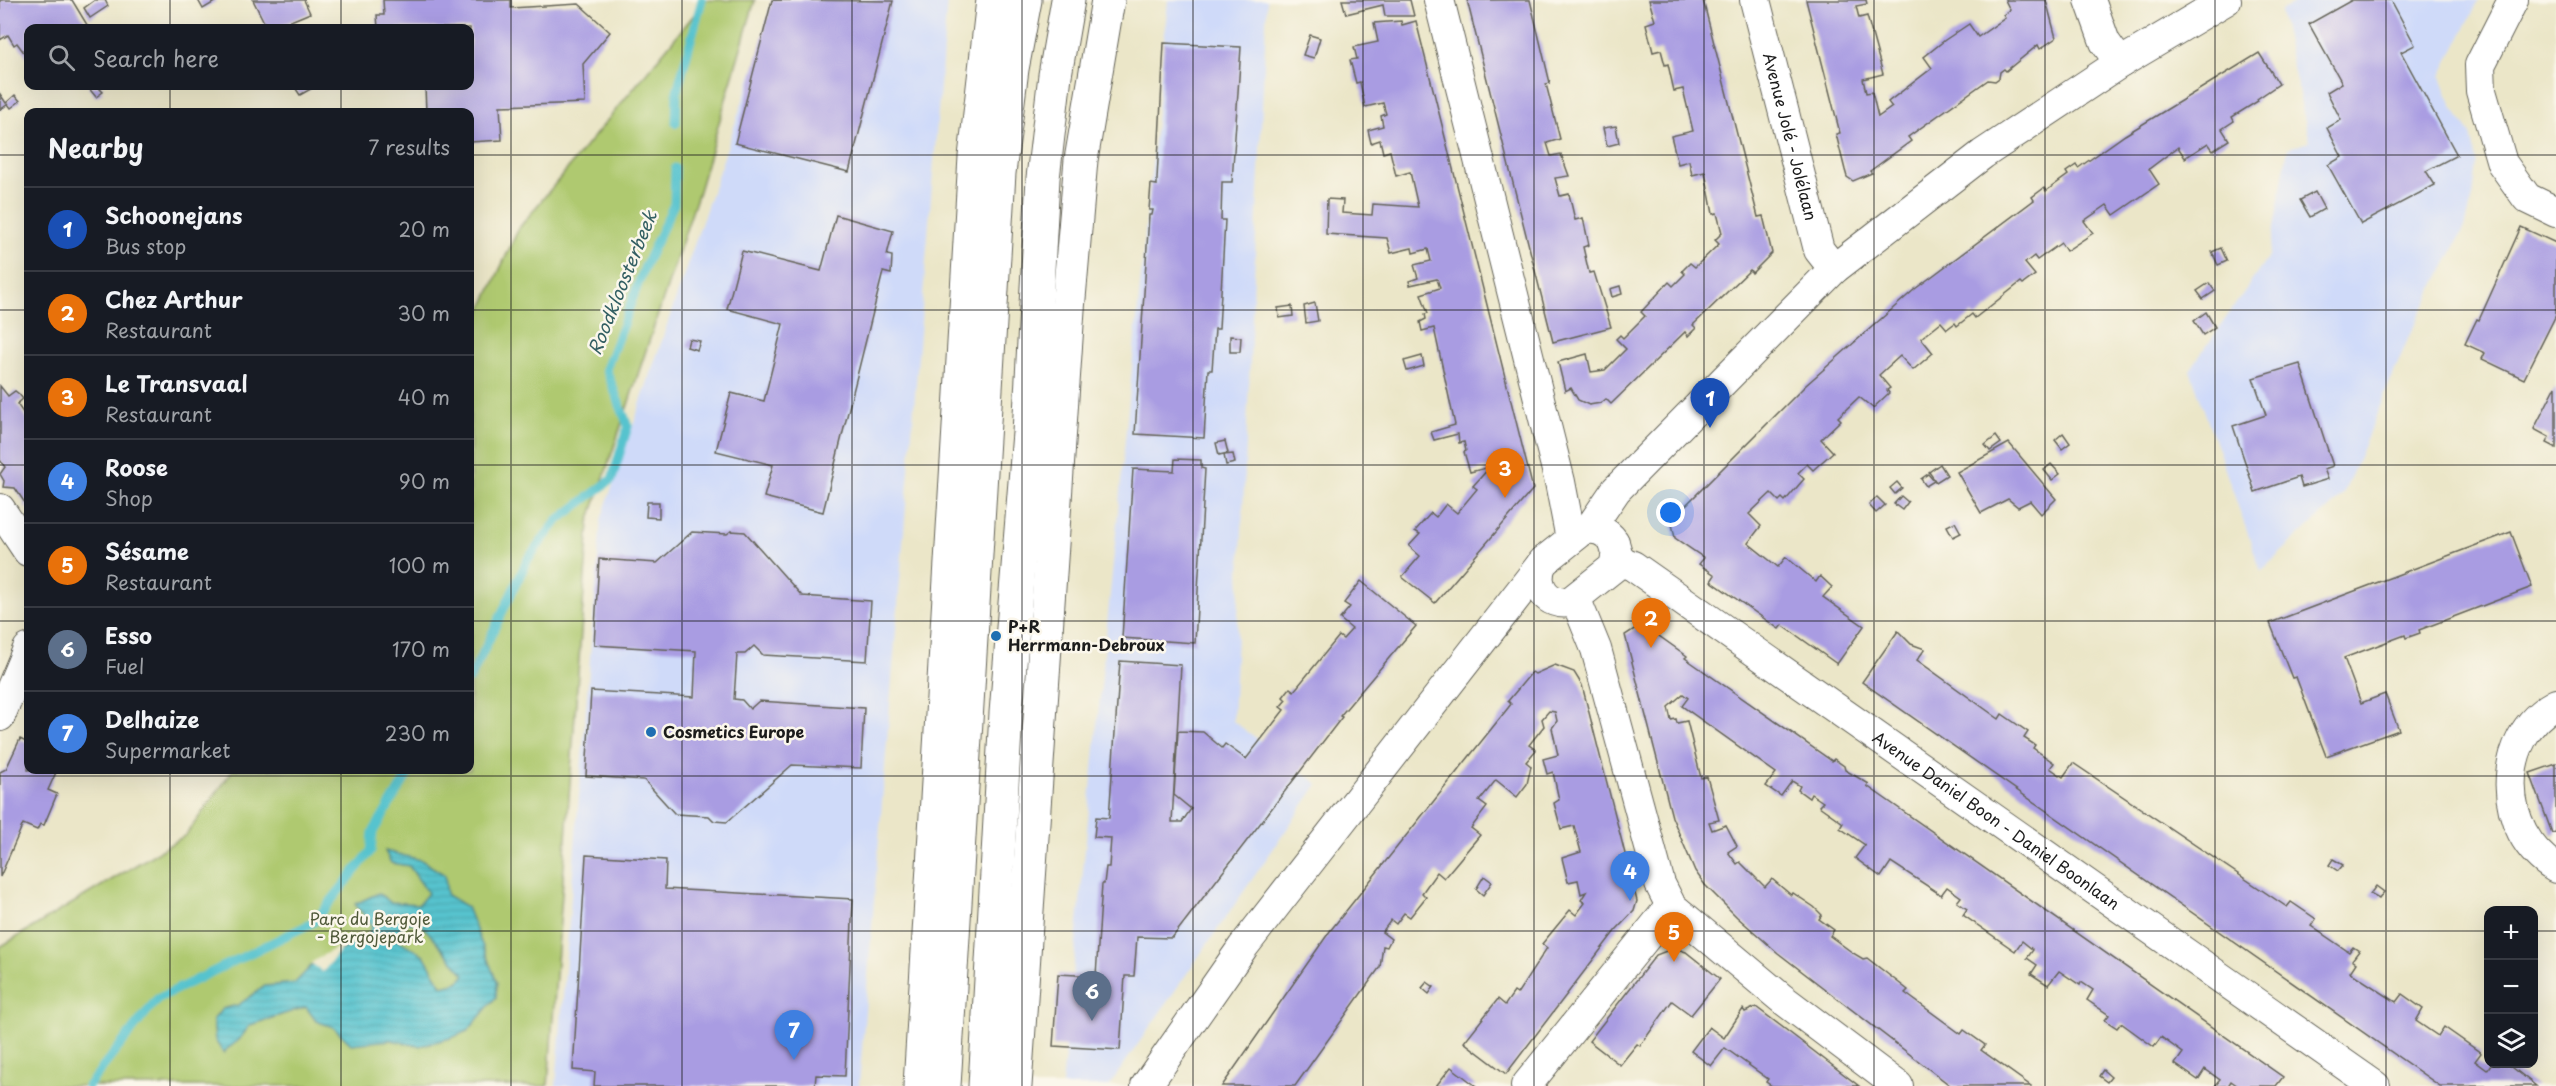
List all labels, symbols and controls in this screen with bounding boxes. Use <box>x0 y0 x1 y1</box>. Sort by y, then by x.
search box <box>24 24 474 90</box>
icon: search <box>45 41 78 74</box>
text: Search here <box>93 41 219 74</box>
street label: Avenue Jolé - Jolélaan <box>1758 50 1824 223</box>
text: Nearby <box>48 128 143 167</box>
text: 7 results <box>368 132 450 162</box>
text: Schoonejans <box>105 198 243 231</box>
water label: Roodkloosterbeek <box>580 205 663 359</box>
text: 1 <box>63 214 72 244</box>
text: 20 m <box>398 214 450 244</box>
text: Bus stop <box>105 231 186 261</box>
text: Chez Arthur <box>105 282 243 315</box>
text: 2 <box>60 298 75 328</box>
text: 30 m <box>397 298 450 328</box>
text: Restaurant <box>105 315 212 345</box>
text: Le Transvaal <box>105 366 248 399</box>
pin: 1 <box>1690 378 1730 428</box>
text: 3 <box>61 382 74 412</box>
text: 40 m <box>398 382 450 412</box>
text: Restaurant <box>105 399 212 429</box>
pin: 3 <box>1486 448 1524 498</box>
text: Roose <box>105 450 168 483</box>
text: 4 <box>61 466 74 496</box>
text: 90 m <box>399 466 450 496</box>
text: Shop <box>105 483 153 513</box>
your location <box>1656 498 1685 527</box>
text: Sésame <box>105 534 189 567</box>
text: 5 <box>61 550 74 580</box>
text: 100 m <box>389 550 450 580</box>
text: Restaurant <box>105 567 212 597</box>
pin: 2 <box>1632 598 1670 648</box>
place label: P+R Herrmann-Debroux <box>1008 614 1165 656</box>
text: Esso <box>105 618 152 651</box>
marker: P+R Herrmann-Debroux <box>989 629 1003 643</box>
text: 6 <box>60 634 75 664</box>
text: 170 m <box>392 634 450 664</box>
text: Fuel <box>105 651 144 681</box>
text: Delhaize <box>105 702 199 735</box>
text: 7 <box>62 718 73 748</box>
text: 230 m <box>385 718 450 748</box>
place label: Cosmetics Europe <box>663 719 805 743</box>
marker: Cosmetics Europe <box>644 725 658 739</box>
street label: Avenue Daniel Boon - Daniel Boonlaan <box>1868 725 2125 915</box>
text: Supermarket <box>105 735 231 765</box>
pin: 4 <box>1610 852 1650 901</box>
park label: Parc du Bergoje - Bergojepark <box>310 906 430 948</box>
map controls <box>2484 906 2538 1068</box>
button: + <box>2484 906 2538 960</box>
pin: 5 <box>1654 912 1694 962</box>
button: − <box>2484 960 2538 1014</box>
pin: 6 <box>1072 972 1112 1021</box>
pin: 7 <box>774 1010 814 1060</box>
button: layers <box>2484 1014 2538 1068</box>

